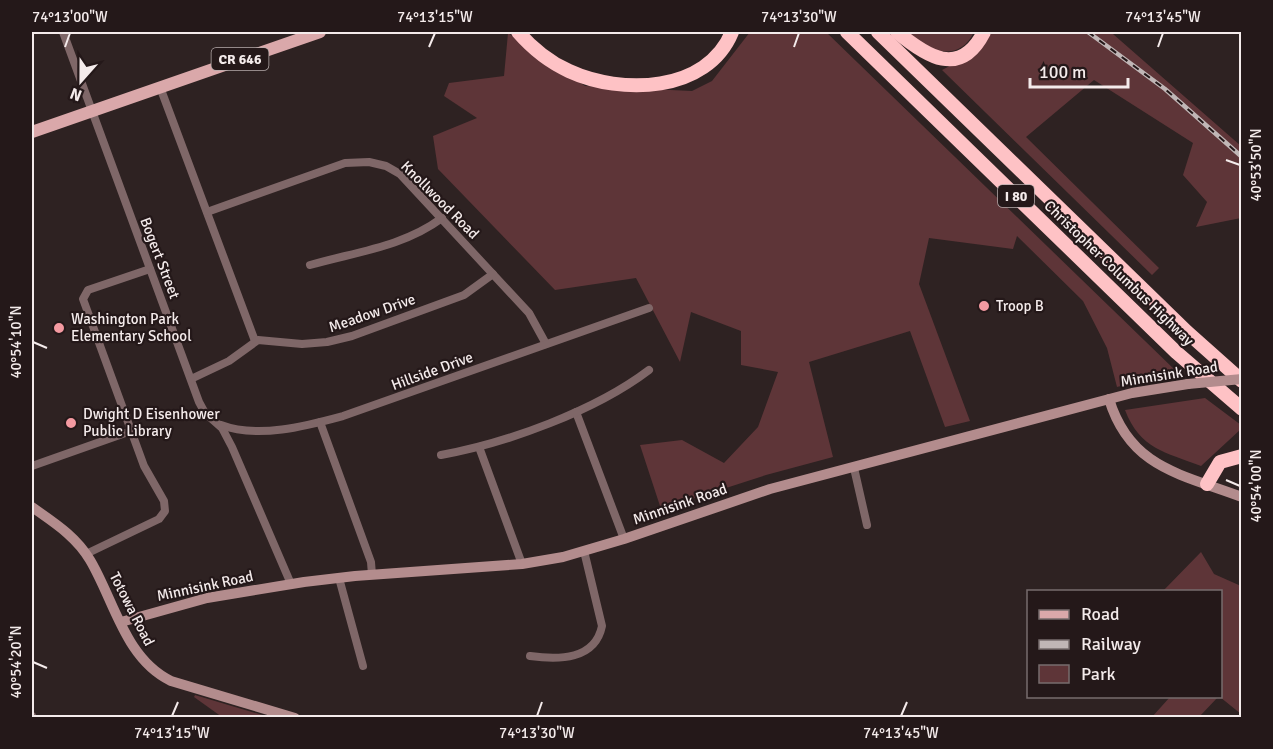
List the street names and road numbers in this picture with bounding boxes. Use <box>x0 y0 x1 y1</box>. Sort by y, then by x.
road number: CR 646 <box>212 48 268 70</box>
street label: Knollwood Road <box>397 157 483 243</box>
road number: I 80 <box>998 185 1034 207</box>
street label: Christopher Columbus Highway <box>1040 197 1198 349</box>
street label: Bogert Street <box>136 215 184 301</box>
street label: Meadow Drive <box>326 290 418 336</box>
street label: Hillside Drive <box>389 348 475 394</box>
street label: Minnisink Road <box>1119 357 1219 391</box>
street label: Minnisink Road <box>631 479 729 529</box>
street label: Minnisink Road <box>155 567 255 605</box>
street label: Totowa Road <box>106 569 158 649</box>

